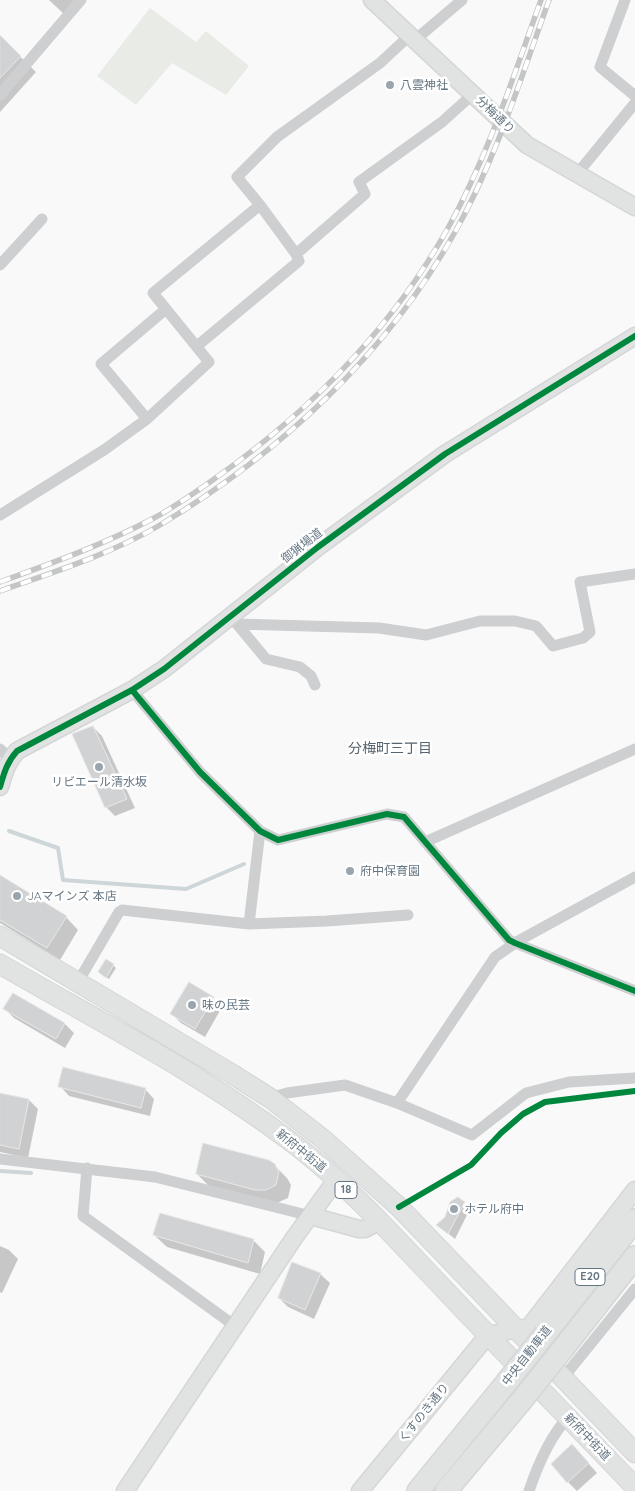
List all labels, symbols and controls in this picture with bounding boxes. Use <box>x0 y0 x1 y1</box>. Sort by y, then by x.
place label: 八雲神社 <box>400 78 448 92</box>
marker: 八雲神社 <box>384 79 396 91</box>
street label: 分梅通り <box>473 93 517 137</box>
street label: 御猟場道 <box>279 526 325 566</box>
district label: 分梅町三丁目 <box>348 741 432 757</box>
marker: リビエール清水坂 <box>93 761 105 773</box>
place label: リビエール清水坂 <box>51 775 147 789</box>
place label: 府中保育園 <box>360 864 420 878</box>
marker: 府中保育園 <box>344 865 356 877</box>
place label: JAマインズ 本店 <box>27 889 117 903</box>
marker: JAマインズ 本店 <box>11 890 23 902</box>
place label: 味の民芸 <box>202 998 250 1012</box>
marker: 味の民芸 <box>186 999 198 1011</box>
street label: 新府中街道 <box>273 1127 329 1175</box>
road number: 18 <box>335 1182 357 1198</box>
place label: ホテル府中 <box>464 1202 524 1216</box>
marker: ホテル府中 <box>448 1203 460 1215</box>
road number: E20 <box>575 1268 605 1286</box>
street label: 中央自動車道 <box>499 1323 555 1389</box>
street label: くすのき通り <box>396 1380 452 1446</box>
street label: 新府中街道 <box>561 1410 613 1464</box>

